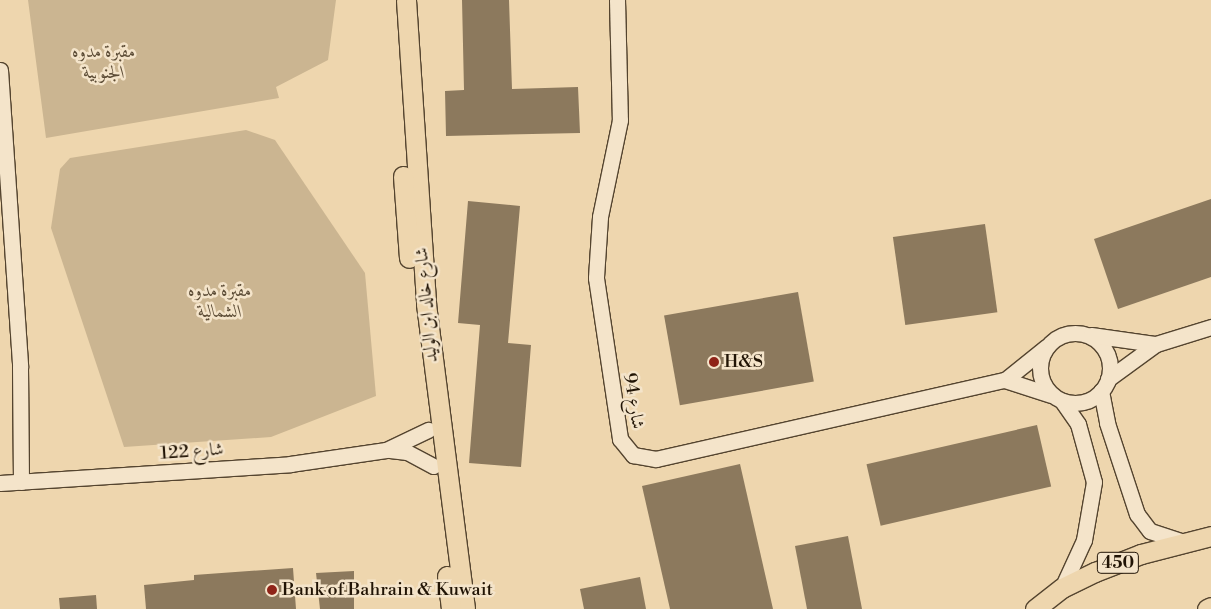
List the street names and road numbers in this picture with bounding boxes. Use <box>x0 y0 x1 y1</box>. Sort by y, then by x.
street label: شارع خالد ابن الوليد <box>411 247 443 363</box>
street label: شارع 94 <box>618 371 648 431</box>
street label: شارع 122 <box>160 439 224 465</box>
road number: 450 <box>1097 550 1139 576</box>

